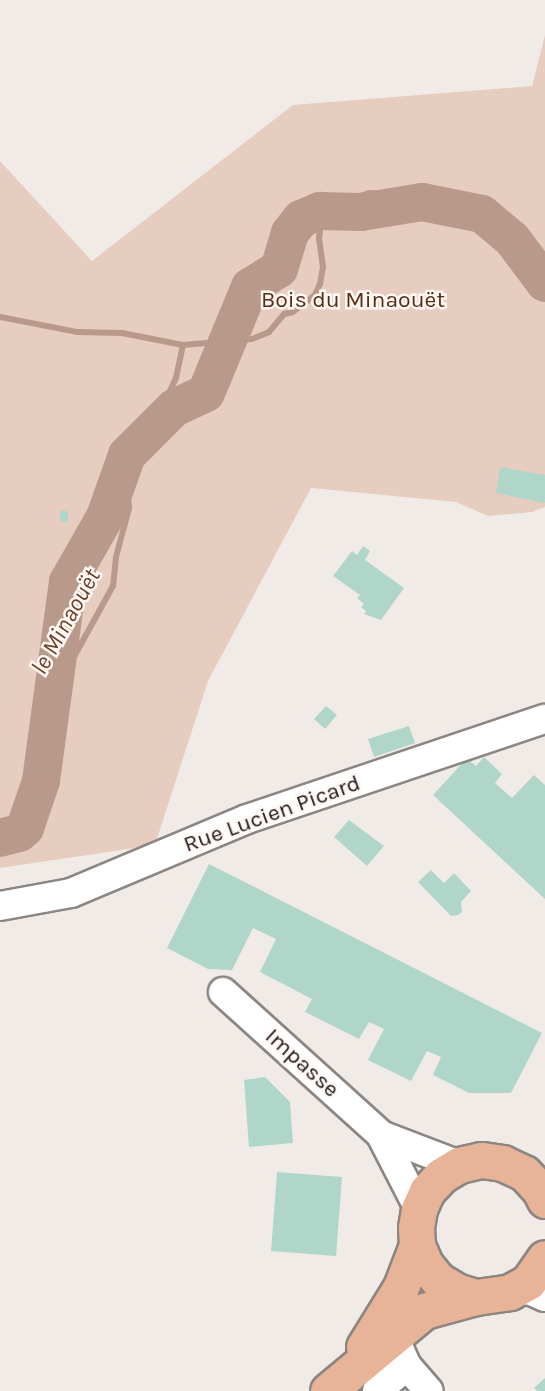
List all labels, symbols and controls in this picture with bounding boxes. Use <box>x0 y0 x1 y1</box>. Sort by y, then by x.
park label: Bois du Minaouët <box>261 286 445 314</box>
water label: le Minaouët <box>25 564 107 680</box>
street label: Rue Lucien Picard <box>180 769 364 859</box>
street label: Impasse <box>259 1023 345 1103</box>

